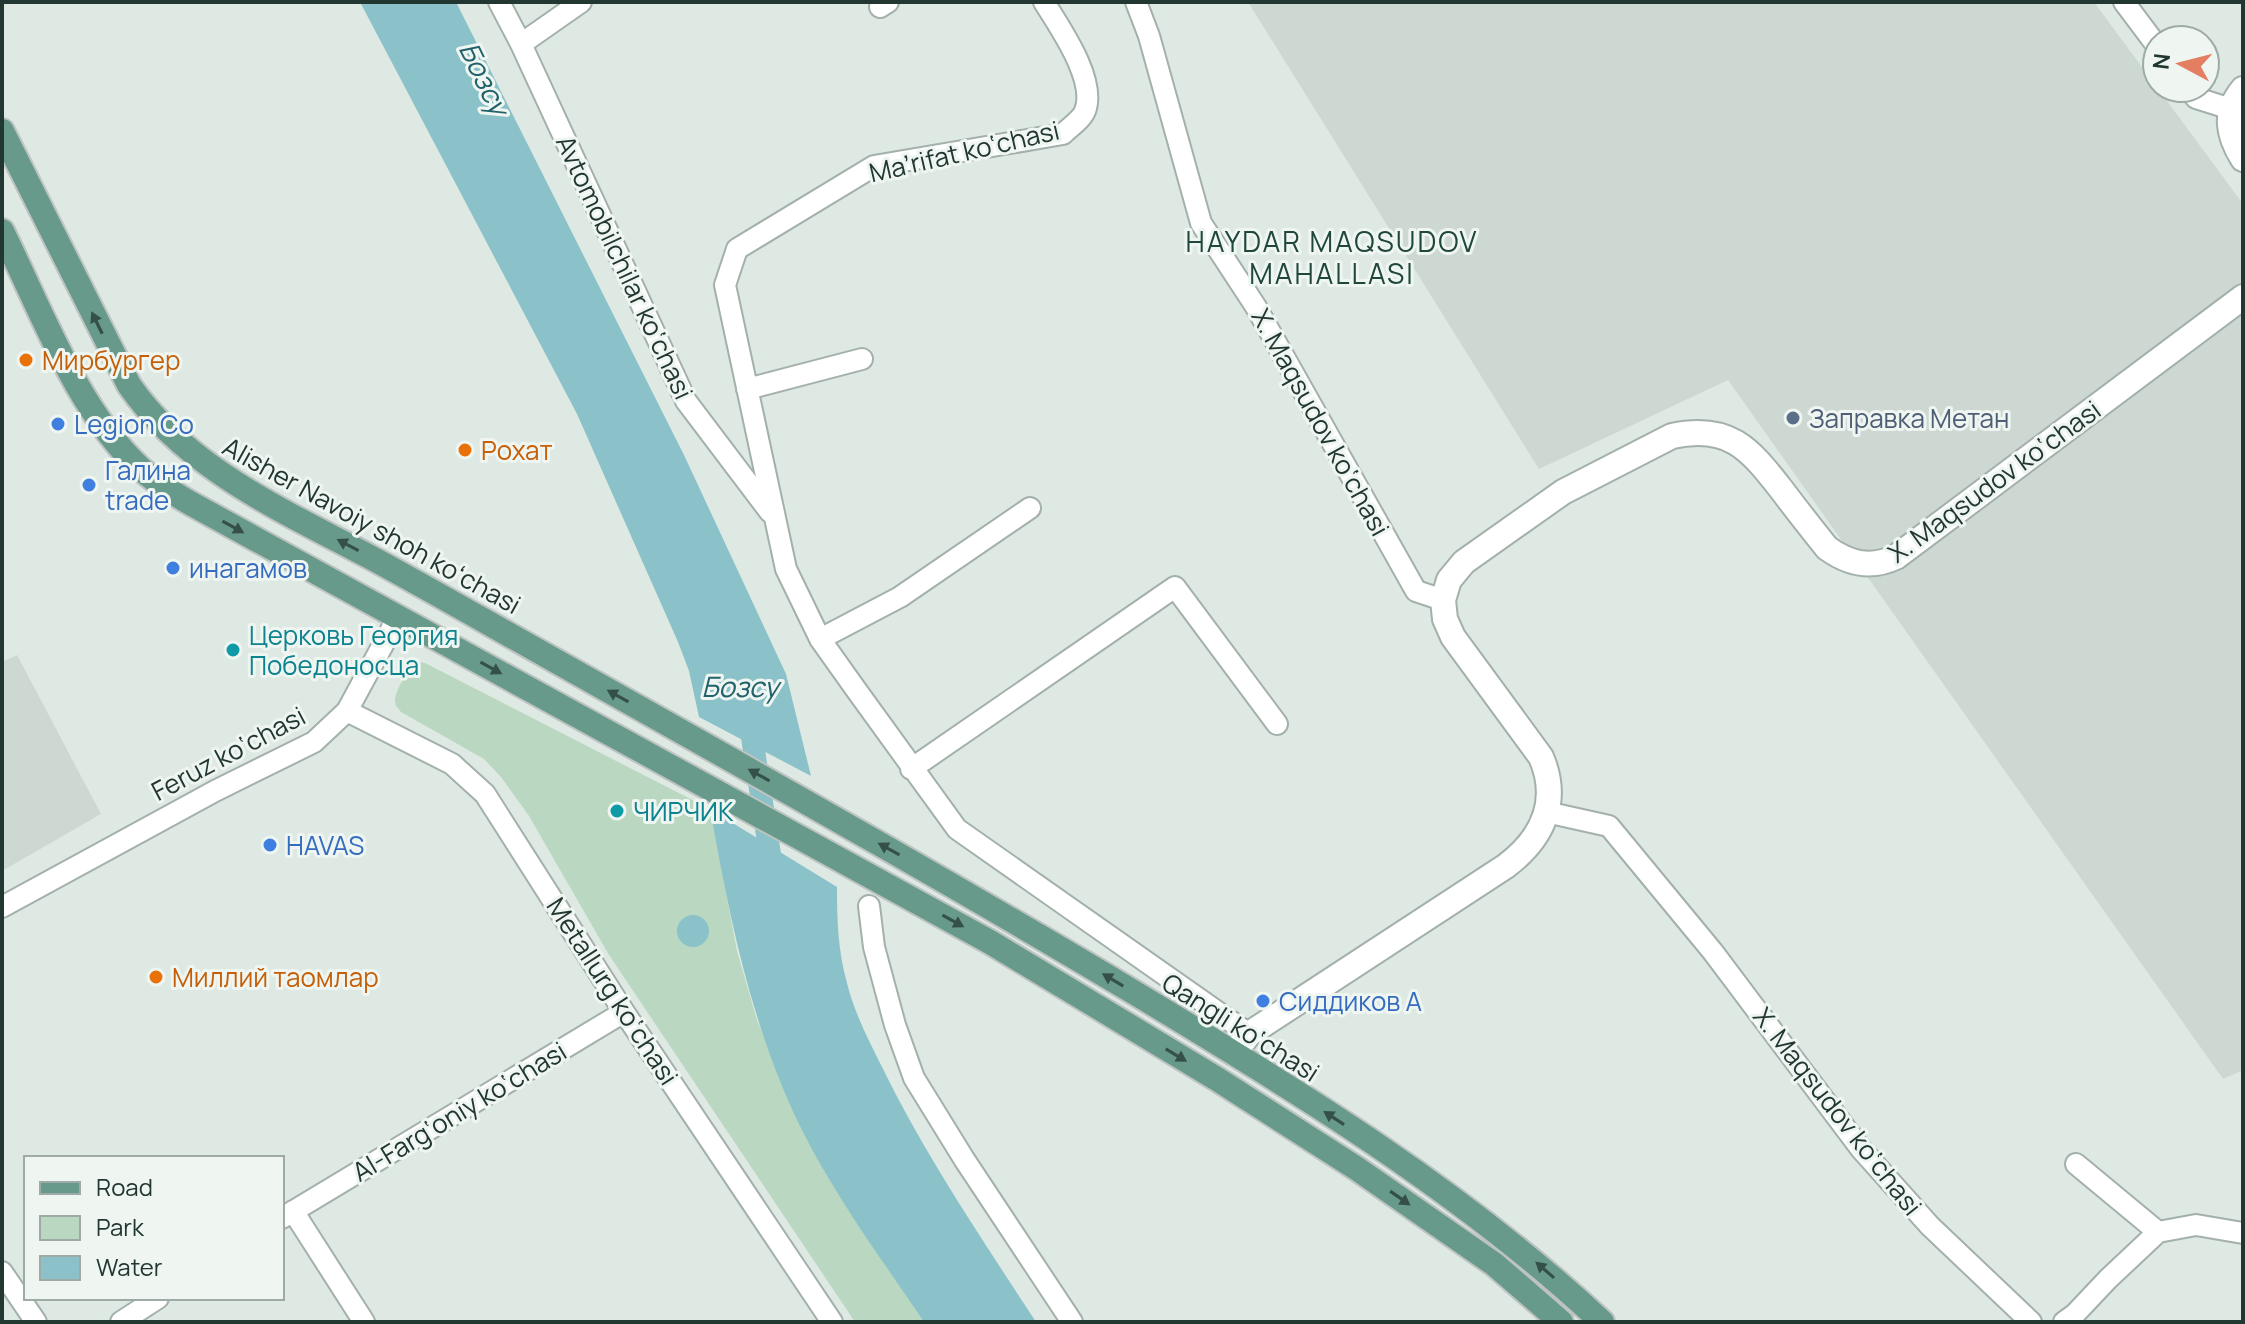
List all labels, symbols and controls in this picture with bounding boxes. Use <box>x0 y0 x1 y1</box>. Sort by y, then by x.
north arrow <box>2141 24 2221 104</box>
water label: Бозсу <box>451 35 521 125</box>
text: N <box>2145 52 2177 71</box>
street label: Maʼrifat ko‘chasi <box>865 112 1063 190</box>
street label: Avtomobilchilar ko‘chasi <box>548 129 702 405</box>
district label: HAYDAR MAQSUDOV MAHALLASI <box>1185 222 1479 292</box>
street label: X. Maqsudov ko‘chasi <box>1243 302 1399 542</box>
one-way arrow <box>90 312 104 335</box>
place label: Мирбургер <box>42 342 180 378</box>
marker: Мирбургер <box>17 351 35 369</box>
street label: X. Maqsudov ko‘chasi <box>1880 392 2108 570</box>
place label: Заправка Метан <box>1809 400 2009 436</box>
place label: Legion Co <box>74 406 194 442</box>
marker: Заправка Метан <box>1784 409 1802 427</box>
marker: Legion Co <box>49 415 67 433</box>
street label: Alisher Navoiy shoh koʻchasi <box>217 428 527 622</box>
place label: Рохат <box>481 432 553 468</box>
marker: Рохат <box>456 441 474 459</box>
place label: Галина trade <box>105 452 191 518</box>
marker: Галина trade <box>80 476 98 494</box>
one-way arrow <box>222 520 245 533</box>
one-way arrow <box>336 539 359 552</box>
place label: инагамов <box>189 550 307 586</box>
marker: инагамов <box>164 559 182 577</box>
place label: Церковь Георгия Победоносца <box>249 617 458 683</box>
marker: Церковь Георгия Победоносца <box>224 641 242 659</box>
one-way arrow <box>479 661 502 675</box>
water label: Бозсу <box>701 667 783 705</box>
one-way arrow <box>607 689 629 703</box>
street label: Feruz ko‘chasi <box>145 697 311 809</box>
one-way arrow <box>748 768 770 782</box>
place label: ЧИРЧИК <box>633 793 734 829</box>
marker: ЧИРЧИК <box>608 802 626 820</box>
place label: HAVAS <box>286 827 364 863</box>
marker: HAVAS <box>261 836 279 854</box>
one-way arrow <box>878 842 900 856</box>
street label: Metallurg ko‘chasi <box>539 890 687 1092</box>
one-way arrow <box>941 915 964 928</box>
place label: Миллий таомлар <box>172 959 379 995</box>
street label: Qangli ko‘chasi <box>1155 964 1327 1090</box>
marker: Миллий таомлар <box>147 968 165 986</box>
one-way arrow <box>1102 973 1124 987</box>
place label: Сиддиков А <box>1279 983 1422 1019</box>
marker: Сиддиков А <box>1254 992 1272 1010</box>
street label: X. Maqsudov ko‘chasi <box>1745 1000 1931 1222</box>
street label: Al-Farg‘oniy ko‘chasi <box>345 1033 573 1189</box>
one-way arrow <box>1165 1047 1187 1061</box>
one-way arrow <box>1323 1111 1344 1126</box>
legend <box>24 1156 284 1300</box>
text: Road <box>96 1170 153 1203</box>
one-way arrow <box>1389 1190 1410 1205</box>
text: Park <box>96 1210 145 1243</box>
text: Water <box>96 1250 163 1283</box>
one-way arrow <box>1535 1261 1554 1279</box>

